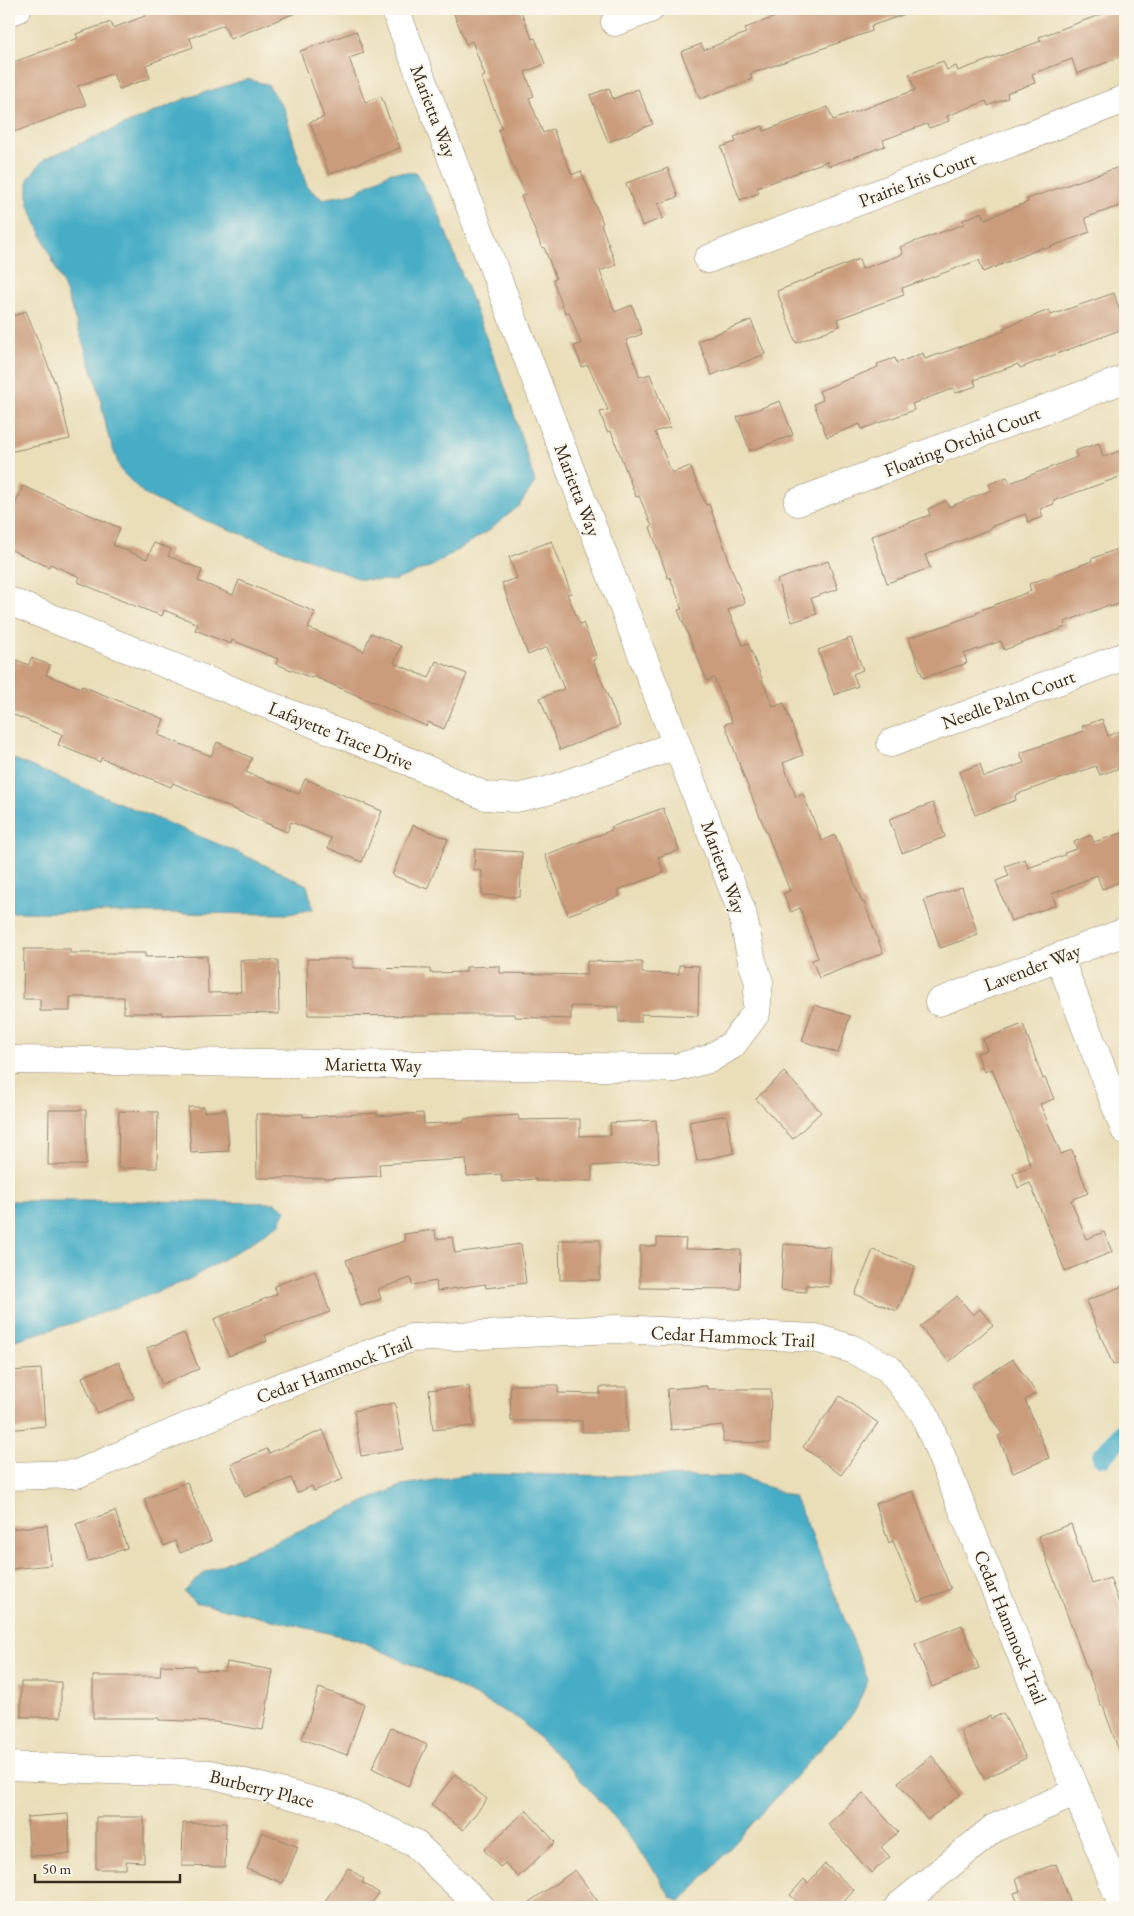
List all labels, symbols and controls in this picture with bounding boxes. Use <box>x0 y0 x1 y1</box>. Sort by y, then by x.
street label: Marietta Way <box>404 61 463 162</box>
street label: Prairie Iris Court <box>855 146 980 213</box>
street label: Floating Orchid Court <box>881 400 1044 483</box>
street label: Marietta Way <box>548 440 607 541</box>
street label: Needle Palm Court <box>938 664 1078 735</box>
street label: Lafayette Trace Drive <box>265 695 417 776</box>
street label: Marietta Way <box>695 817 752 918</box>
street label: Lavender Way <box>980 937 1085 997</box>
street label: Marietta Way <box>324 1051 423 1078</box>
street label: Cedar Hammock Trail <box>650 1320 816 1353</box>
street label: Cedar Hammock Trail <box>253 1329 416 1409</box>
street label: Cedar Hammock Trail <box>968 1546 1053 1708</box>
street label: Burberry Place <box>207 1763 317 1814</box>
scale bar <box>35 1851 180 1883</box>
text: 50 m <box>42 1859 71 1878</box>

